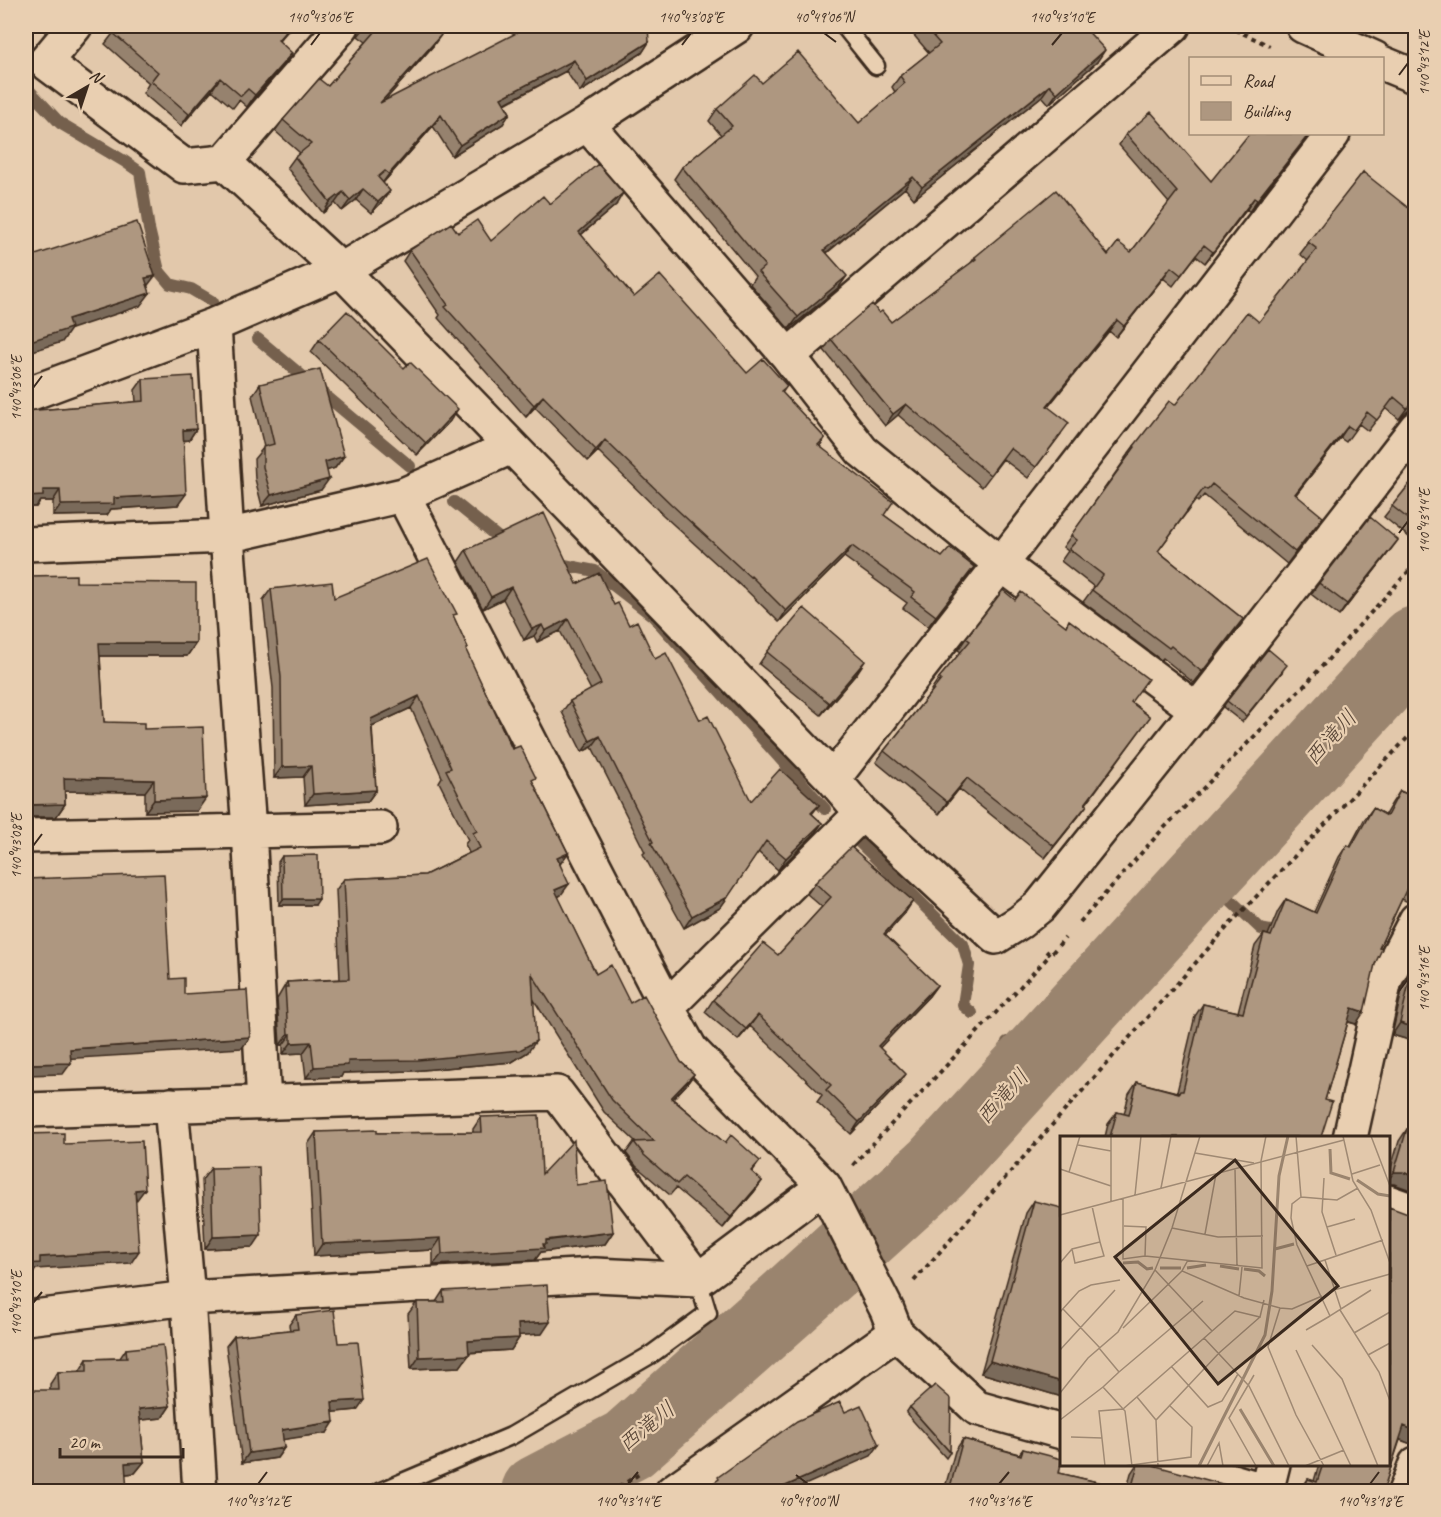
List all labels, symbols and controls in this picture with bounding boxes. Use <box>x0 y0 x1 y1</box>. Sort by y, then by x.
text: 140°43'06"E <box>288 8 354 27</box>
text: 140°43'08"E <box>659 8 725 27</box>
text: 40°49'06"N <box>794 8 857 27</box>
text: 140°43'10"E <box>1030 8 1096 27</box>
text: 140°43'12"E <box>1415 29 1434 95</box>
north arrow <box>57 57 117 117</box>
legend <box>1189 57 1384 135</box>
text: N <box>86 65 108 89</box>
text: Road <box>1243 70 1276 92</box>
text: Building <box>1243 100 1292 122</box>
text: 140°43'06"E <box>7 354 26 420</box>
text: 140°43'14"E <box>1415 487 1434 553</box>
water label: 西滝川 <box>1298 704 1363 772</box>
text: 140°43'08"E <box>7 812 26 878</box>
text: 140°43'16"E <box>1415 945 1434 1011</box>
water label: 西滝川 <box>970 1063 1035 1131</box>
inset map <box>1060 1136 1390 1466</box>
text: 140°43'10"E <box>7 1269 26 1335</box>
water label: 西滝川 <box>612 1395 681 1458</box>
scale bar <box>60 1421 183 1459</box>
text: 20 m <box>69 1431 102 1453</box>
text: 140°43'12"E <box>226 1492 292 1511</box>
text: 140°43'14"E <box>596 1492 662 1511</box>
text: 40°49'00"N <box>778 1492 841 1511</box>
text: 140°43'16"E <box>967 1492 1033 1511</box>
text: 140°43'18"E <box>1338 1492 1404 1511</box>

